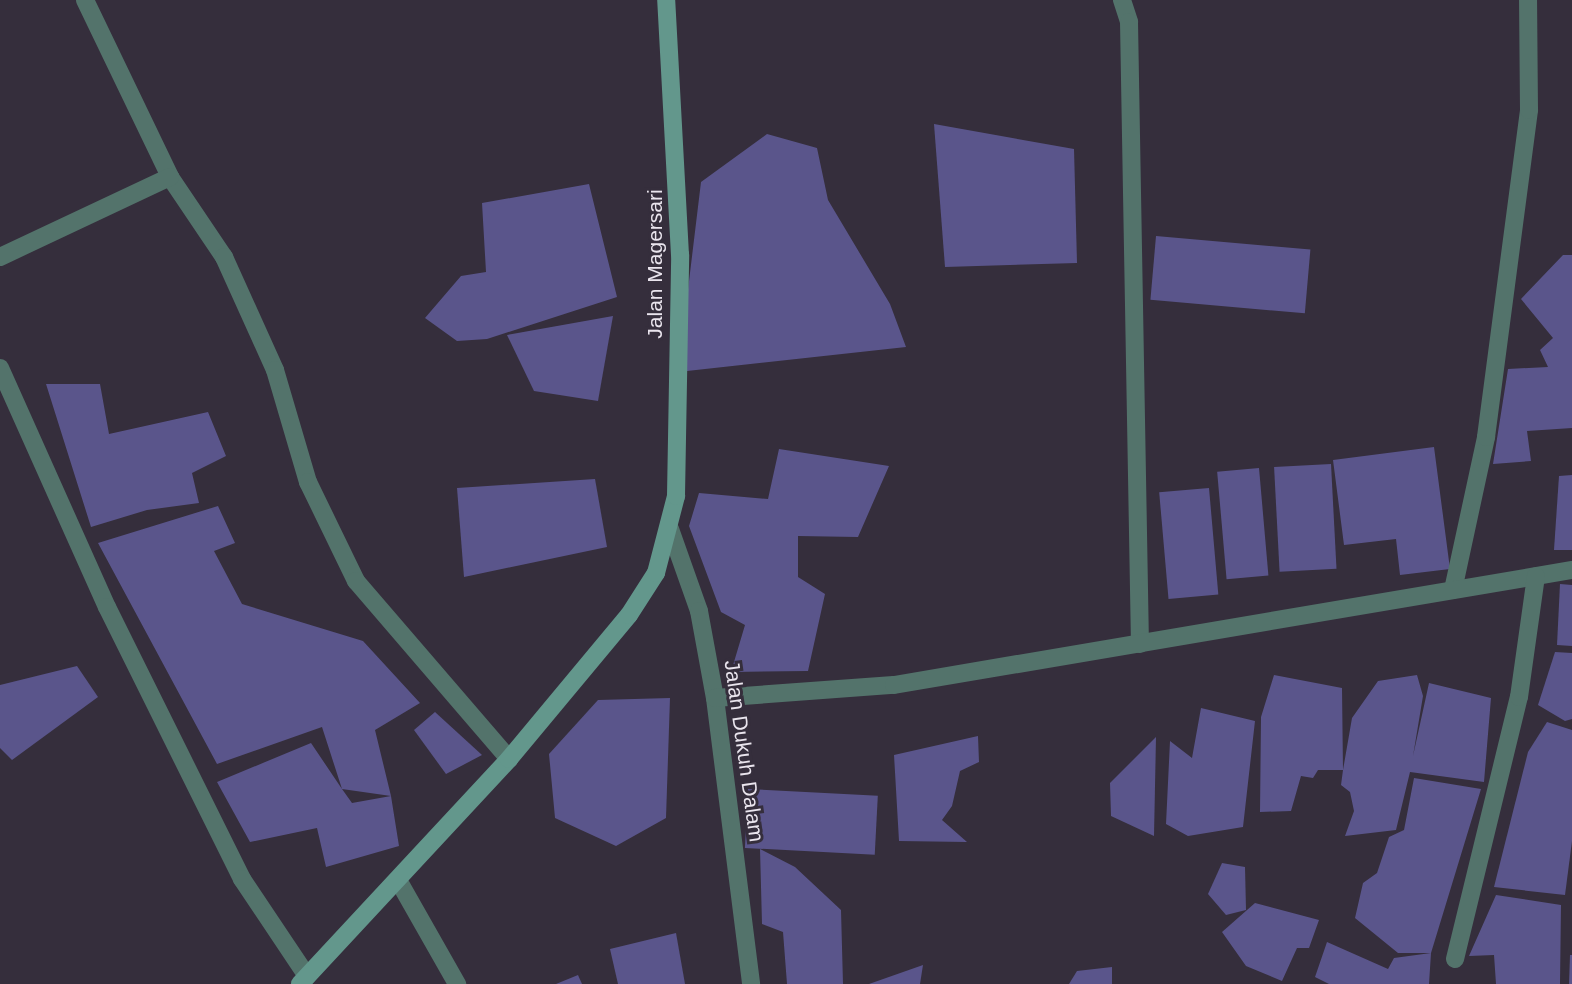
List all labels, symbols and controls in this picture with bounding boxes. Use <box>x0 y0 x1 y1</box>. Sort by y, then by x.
street label: Jalan Magersari <box>642 189 668 339</box>
street label: Jalan Dukuh Dalam <box>719 659 769 843</box>

